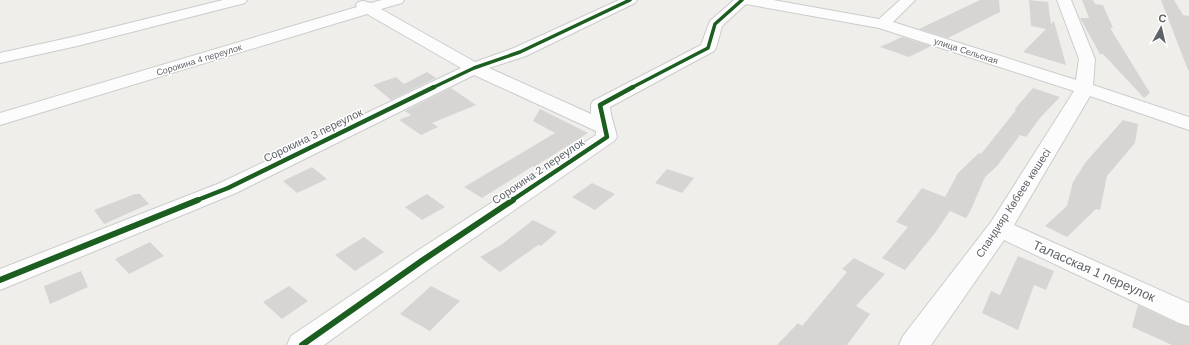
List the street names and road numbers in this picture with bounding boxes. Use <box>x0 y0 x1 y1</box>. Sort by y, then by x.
street label: улица Сельская <box>933 36 999 66</box>
street label: Сорокина 4 переулок <box>155 42 243 78</box>
street label: Сорокина 3 переулок <box>262 106 365 164</box>
street label: Сорокина 2 переулок <box>490 136 587 206</box>
street label: Спандияр Көбеев көшесі <box>973 146 1053 260</box>
street label: Таласская 1 переулок <box>1030 237 1158 305</box>

